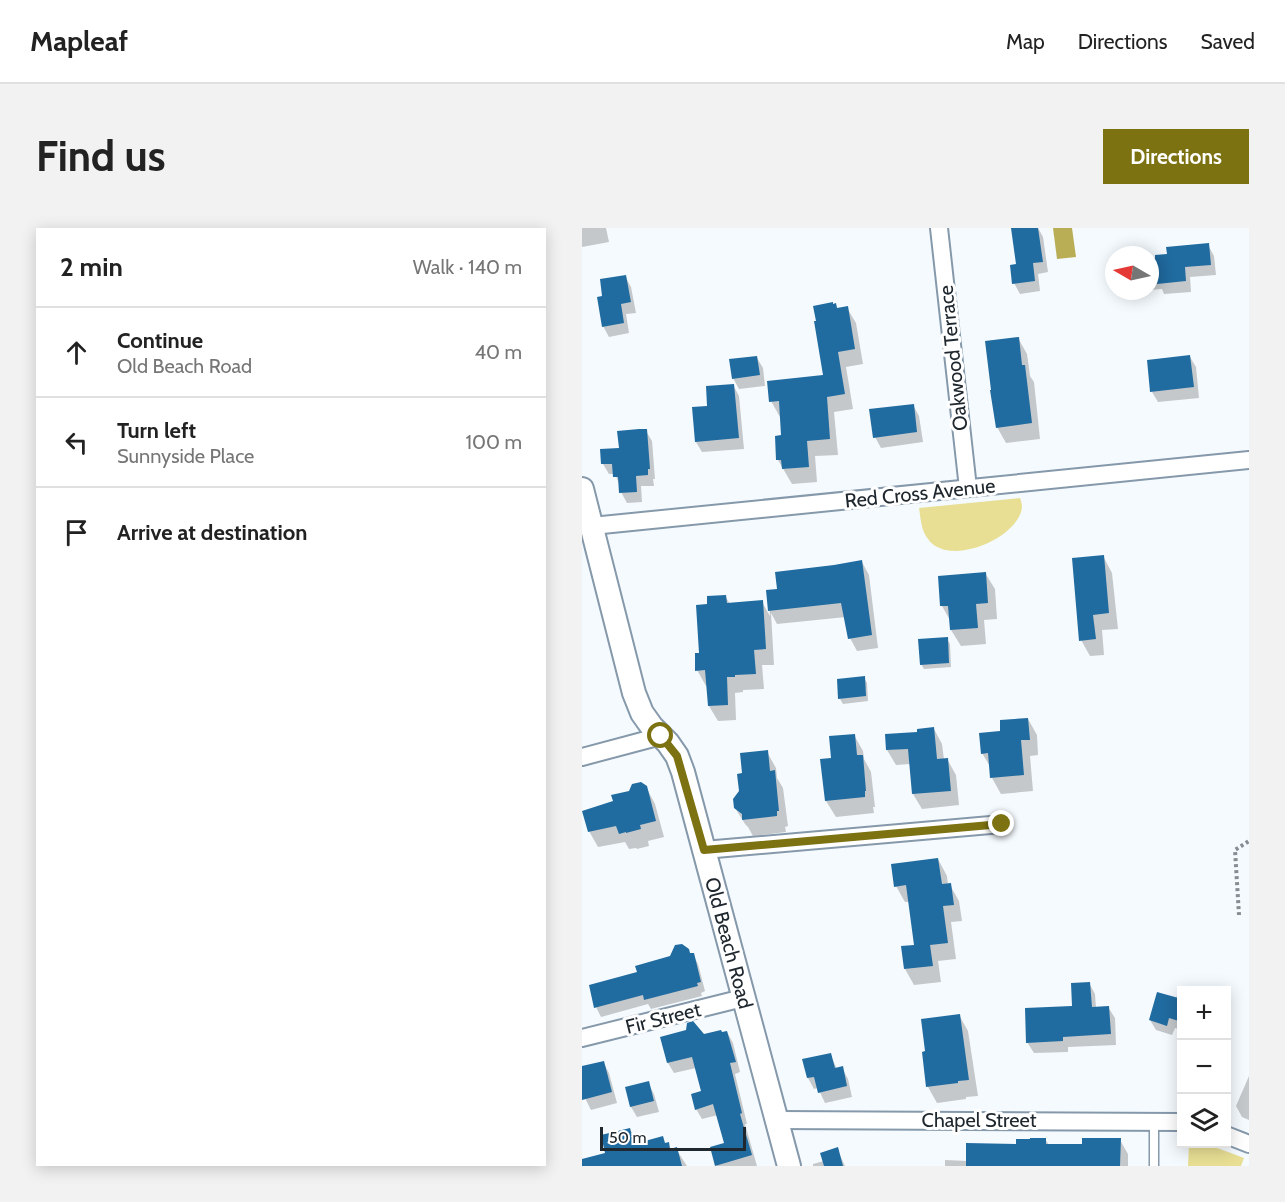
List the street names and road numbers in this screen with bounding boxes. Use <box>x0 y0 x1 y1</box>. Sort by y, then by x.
street label: Oakwood Terrace <box>933 284 973 432</box>
street label: Red Cross Avenue <box>844 473 996 513</box>
street label: Old Beach Road <box>700 875 758 1011</box>
street label: Fir Street <box>623 997 703 1039</box>
street label: Chapel Street <box>922 1108 1037 1132</box>

